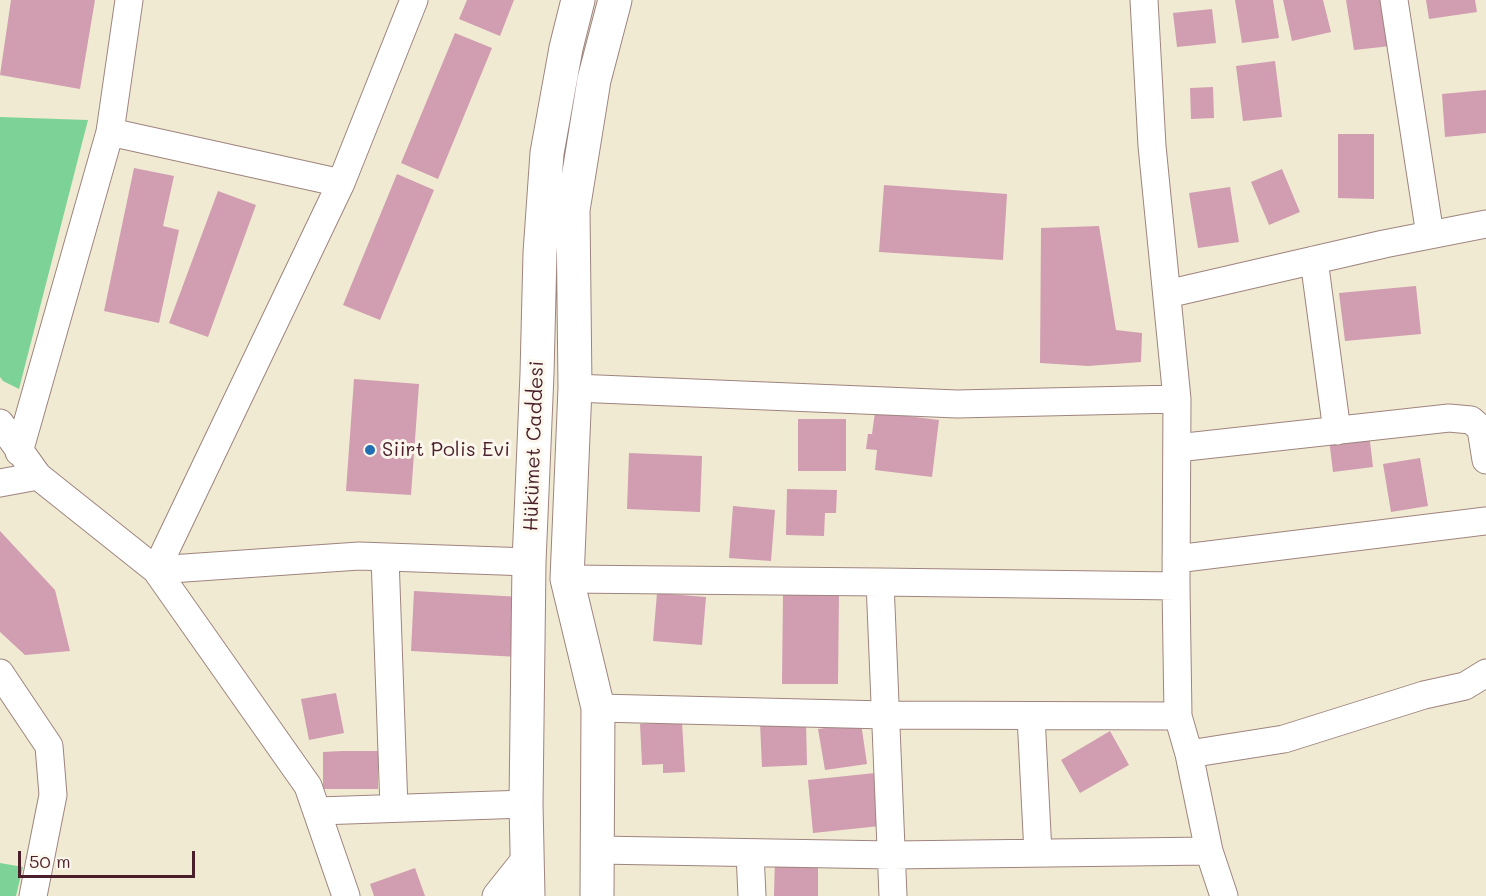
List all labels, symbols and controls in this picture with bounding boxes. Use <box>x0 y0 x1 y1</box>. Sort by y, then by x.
street label: Hükümet Caddesi <box>519 360 549 532</box>
place label: Siirt Polis Evi <box>382 438 510 462</box>
marker: Siirt Polis Evi <box>363 443 377 457</box>
scale bar <box>21 839 198 877</box>
text: 50 m <box>29 849 71 873</box>

